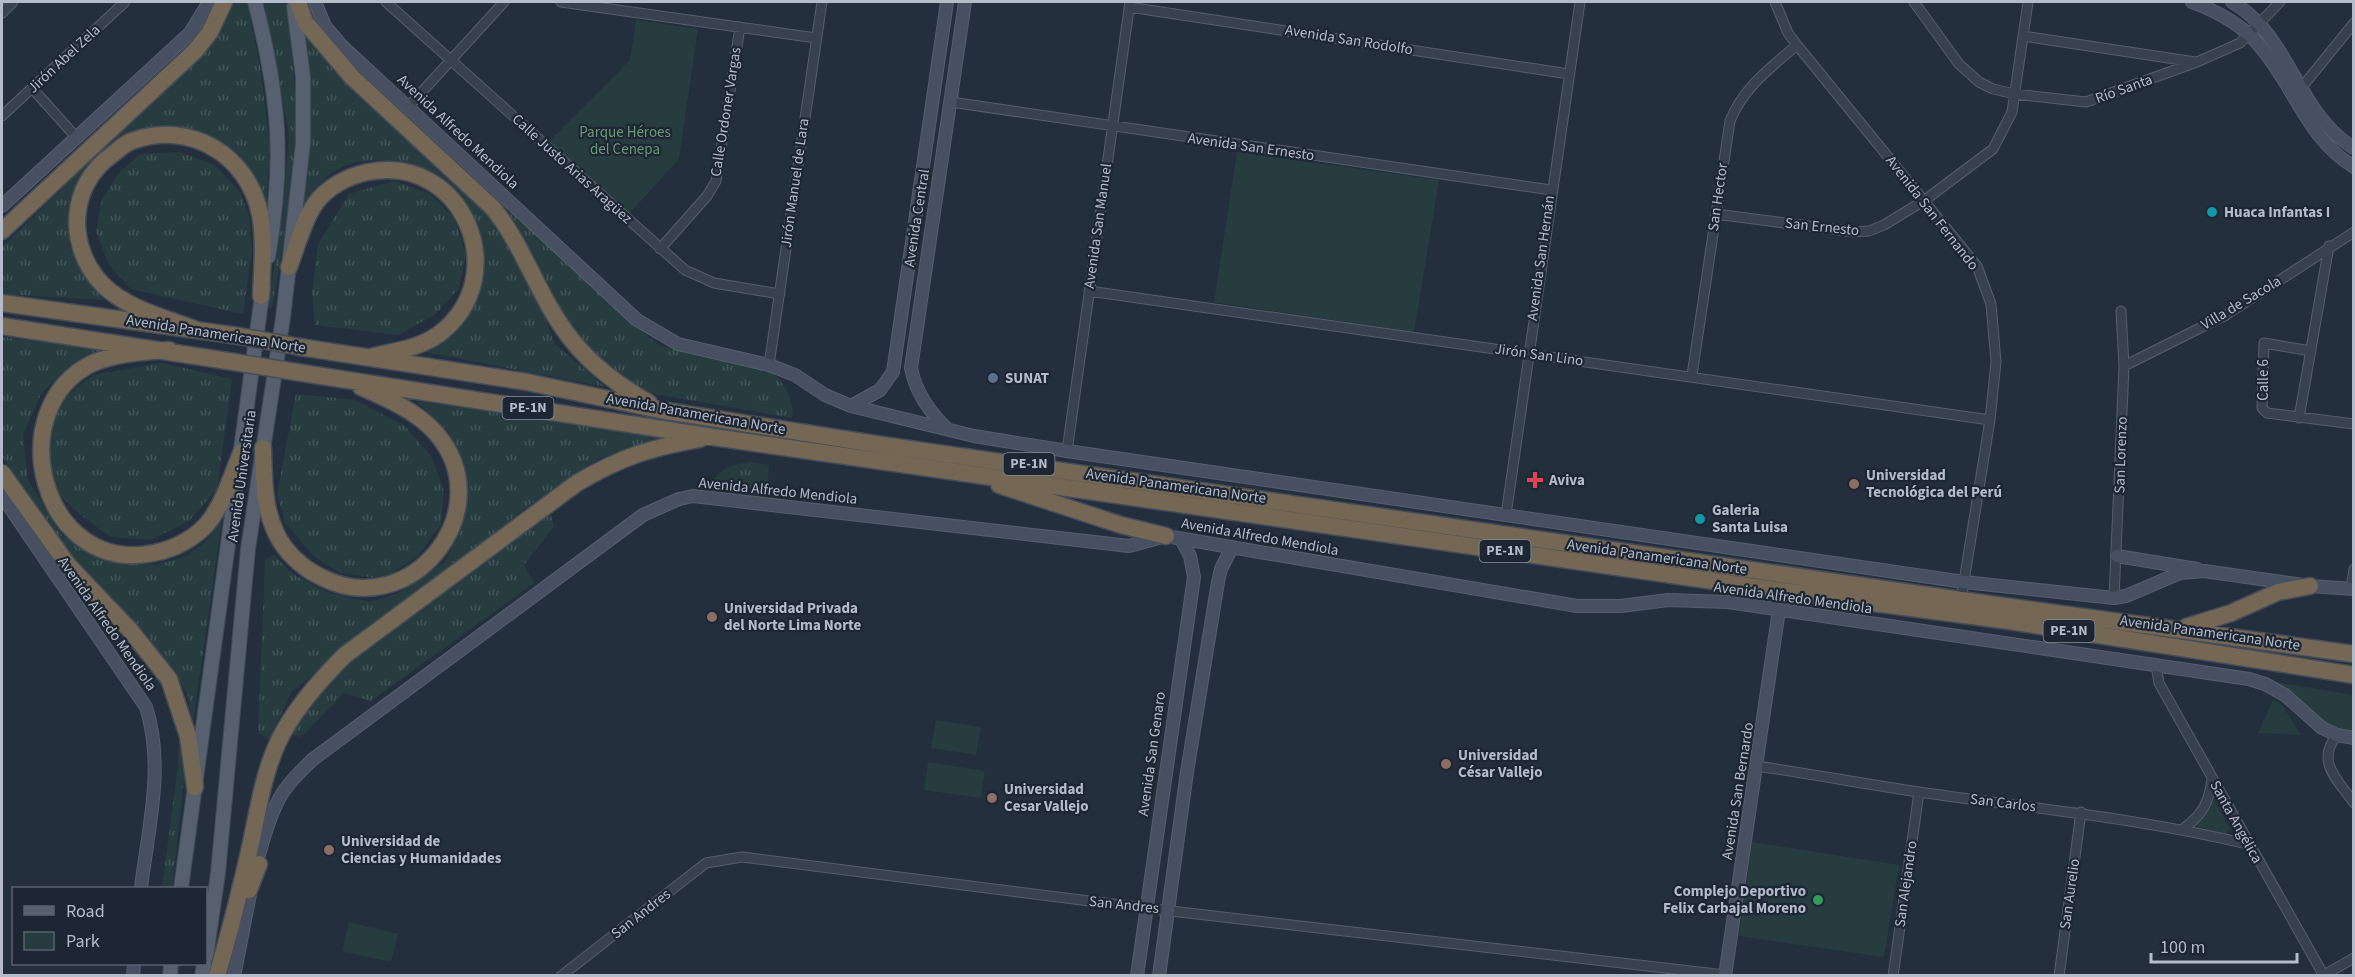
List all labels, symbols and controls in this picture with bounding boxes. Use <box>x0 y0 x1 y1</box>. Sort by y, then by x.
street label: Jirón Abel Zela <box>23 20 105 98</box>
street label: Avenida San Rodolfo <box>1284 20 1414 60</box>
street label: Calle Ordoner Vargas <box>705 46 747 178</box>
street label: Río Santa <box>2092 69 2156 109</box>
street label: Avenida Alfredo Mendiola <box>392 70 524 194</box>
street label: Calle Justo Arias Aragüez <box>507 109 637 229</box>
street label: Jirón Manuel de Lara <box>776 117 814 249</box>
park label: Parque Héroes del Cenepa <box>579 122 671 160</box>
street label: Avenida San Ernesto <box>1186 128 1316 166</box>
street label: Avenida San Fernando <box>1881 151 1983 275</box>
street label: San Hector <box>1703 161 1733 233</box>
street label: Avenida San Manuel <box>1079 162 1117 290</box>
street label: Avenida Central <box>899 167 935 268</box>
street label: Avenida San Hernán <box>1522 194 1560 322</box>
place label: Huaca Infantas I <box>2224 202 2330 223</box>
marker: Huaca Infantas I <box>2205 205 2219 219</box>
street label: San Ernesto <box>1784 213 1860 241</box>
street label: Villa de Sacola <box>2197 271 2285 335</box>
street label: Avenida Panamericana Norte <box>125 309 307 359</box>
street label: Jirón San Lino <box>1493 338 1585 372</box>
street label: Calle 6 <box>2253 359 2274 401</box>
place label: SUNAT <box>1005 368 1049 389</box>
marker: SUNAT <box>986 371 1000 385</box>
street label: Avenida Panamericana Norte <box>605 388 787 440</box>
road number: PE-1N <box>502 397 554 419</box>
street label: Avenida Universitaria <box>222 409 262 543</box>
street label: San Lorenzo <box>2109 416 2133 494</box>
road number: PE-1N <box>1004 453 1054 475</box>
street label: Avenida Panamericana Norte <box>1085 463 1267 509</box>
place label: Universidad Tecnológica del Perú <box>1866 465 2002 503</box>
place label: Aviva <box>1548 470 1585 491</box>
marker: Aviva <box>1526 471 1544 489</box>
street label: Avenida Alfredo Mendiola <box>698 472 858 510</box>
marker: Universidad Tecnológica del Perú <box>1847 477 1861 491</box>
place label: Galeria Santa Luisa <box>1712 500 1788 538</box>
marker: Galeria Santa Luisa <box>1693 512 1707 526</box>
street label: Avenida Alfredo Mendiola <box>1180 513 1340 561</box>
street label: Avenida Panamericana Norte <box>1566 534 1748 580</box>
road number: PE-1N <box>1480 540 1530 562</box>
street label: Avenida Alfredo Mendiola <box>53 553 161 695</box>
street label: Avenida Alfredo Mendiola <box>1713 576 1873 620</box>
place label: Universidad Privada del Norte Lima Norte <box>724 598 862 636</box>
marker: Universidad Privada del Norte Lima Norte <box>705 610 719 624</box>
street label: Avenida Panamericana Norte <box>2119 610 2301 656</box>
road number: PE-1N <box>2044 620 2094 642</box>
street label: Avenida San Genaro <box>1133 690 1171 818</box>
street label: Avenida San Bernardo <box>1717 721 1759 861</box>
place label: Universidad César Vallejo <box>1458 745 1543 783</box>
marker: Universidad César Vallejo <box>1439 757 1453 771</box>
street label: Santa Angélica <box>2205 777 2267 867</box>
place label: Universidad Cesar Vallejo <box>1004 779 1089 817</box>
street label: San Carlos <box>1969 789 2037 817</box>
marker: Universidad Cesar Vallejo <box>985 791 999 805</box>
place label: Universidad de Ciencias y Humanidades <box>341 831 502 869</box>
street label: San Alejandro <box>1890 839 1922 929</box>
marker: Universidad de Ciencias y Humanidades <box>322 843 336 857</box>
street label: San Aurelio <box>2055 857 2085 931</box>
place label: Complejo Deportivo Felix Carbajal Moreno <box>1663 881 1806 919</box>
street label: San Andres <box>607 884 675 944</box>
legend <box>12 887 207 965</box>
street label: San Andres <box>1088 891 1160 919</box>
marker: Complejo Deportivo Felix Carbajal Moreno <box>1811 893 1825 907</box>
text: Road <box>66 899 105 924</box>
scale bar <box>2151 926 2296 964</box>
text: Park <box>66 929 100 954</box>
text: 100 m <box>2160 935 2205 960</box>

